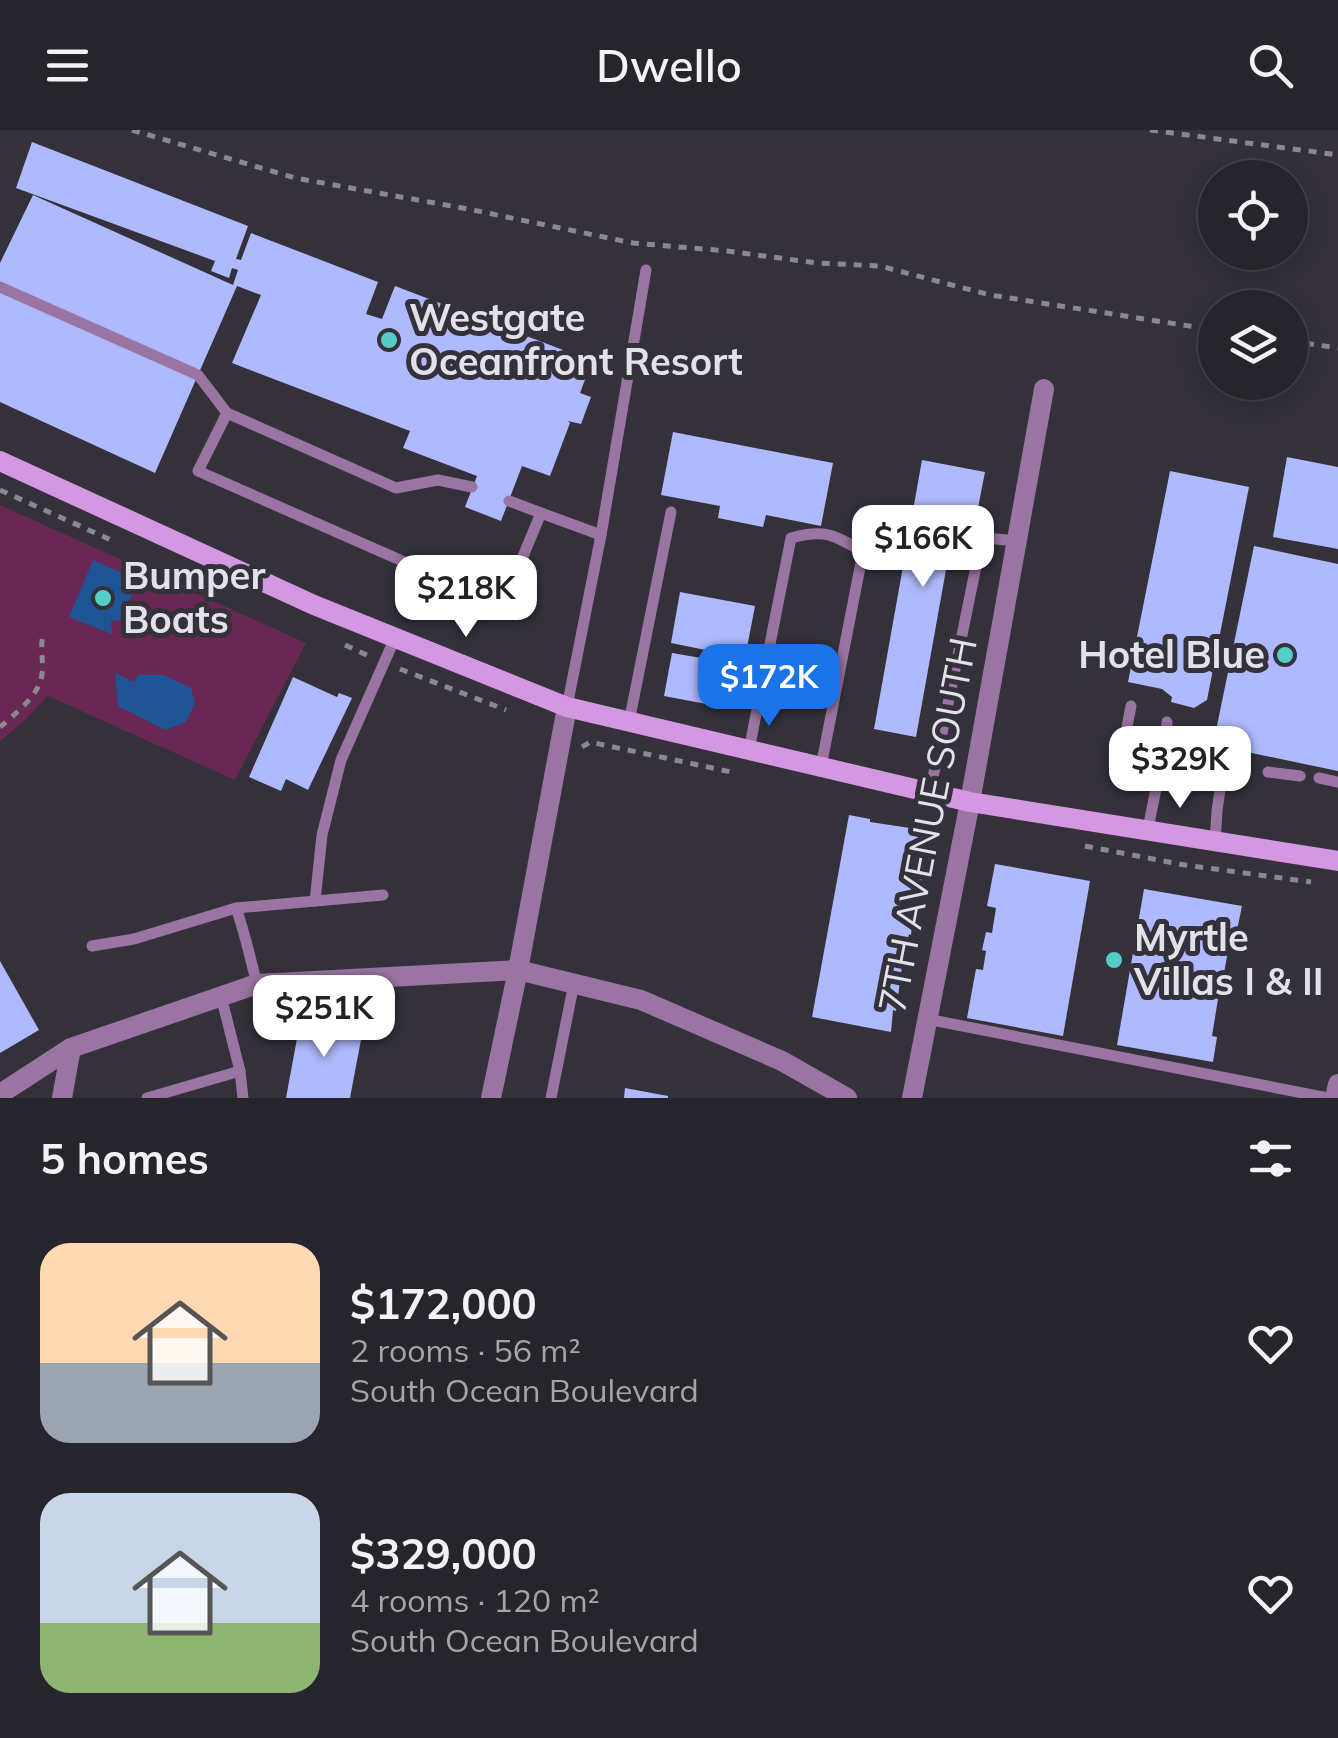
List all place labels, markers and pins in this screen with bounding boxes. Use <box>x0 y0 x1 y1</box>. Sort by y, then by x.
place label: Westgate Oceanfront Resort <box>409 293 743 385</box>
marker: Westgate Oceanfront Resort <box>378 329 400 351</box>
pin: $166K <box>853 505 993 590</box>
place label: Bumper Boats <box>123 551 265 643</box>
pin: $218K <box>396 555 536 640</box>
marker: Bumper Boats <box>92 587 114 609</box>
place label: Hotel Blue <box>1078 630 1265 678</box>
pin: $172K <box>699 644 839 729</box>
marker: Hotel Blue <box>1274 644 1296 666</box>
pin: $329K <box>1110 726 1250 811</box>
place label: Myrtle Villas I & II <box>1133 913 1324 1005</box>
marker: Myrtle Villas I & II <box>1103 949 1125 971</box>
pin: $251K <box>254 975 394 1060</box>

